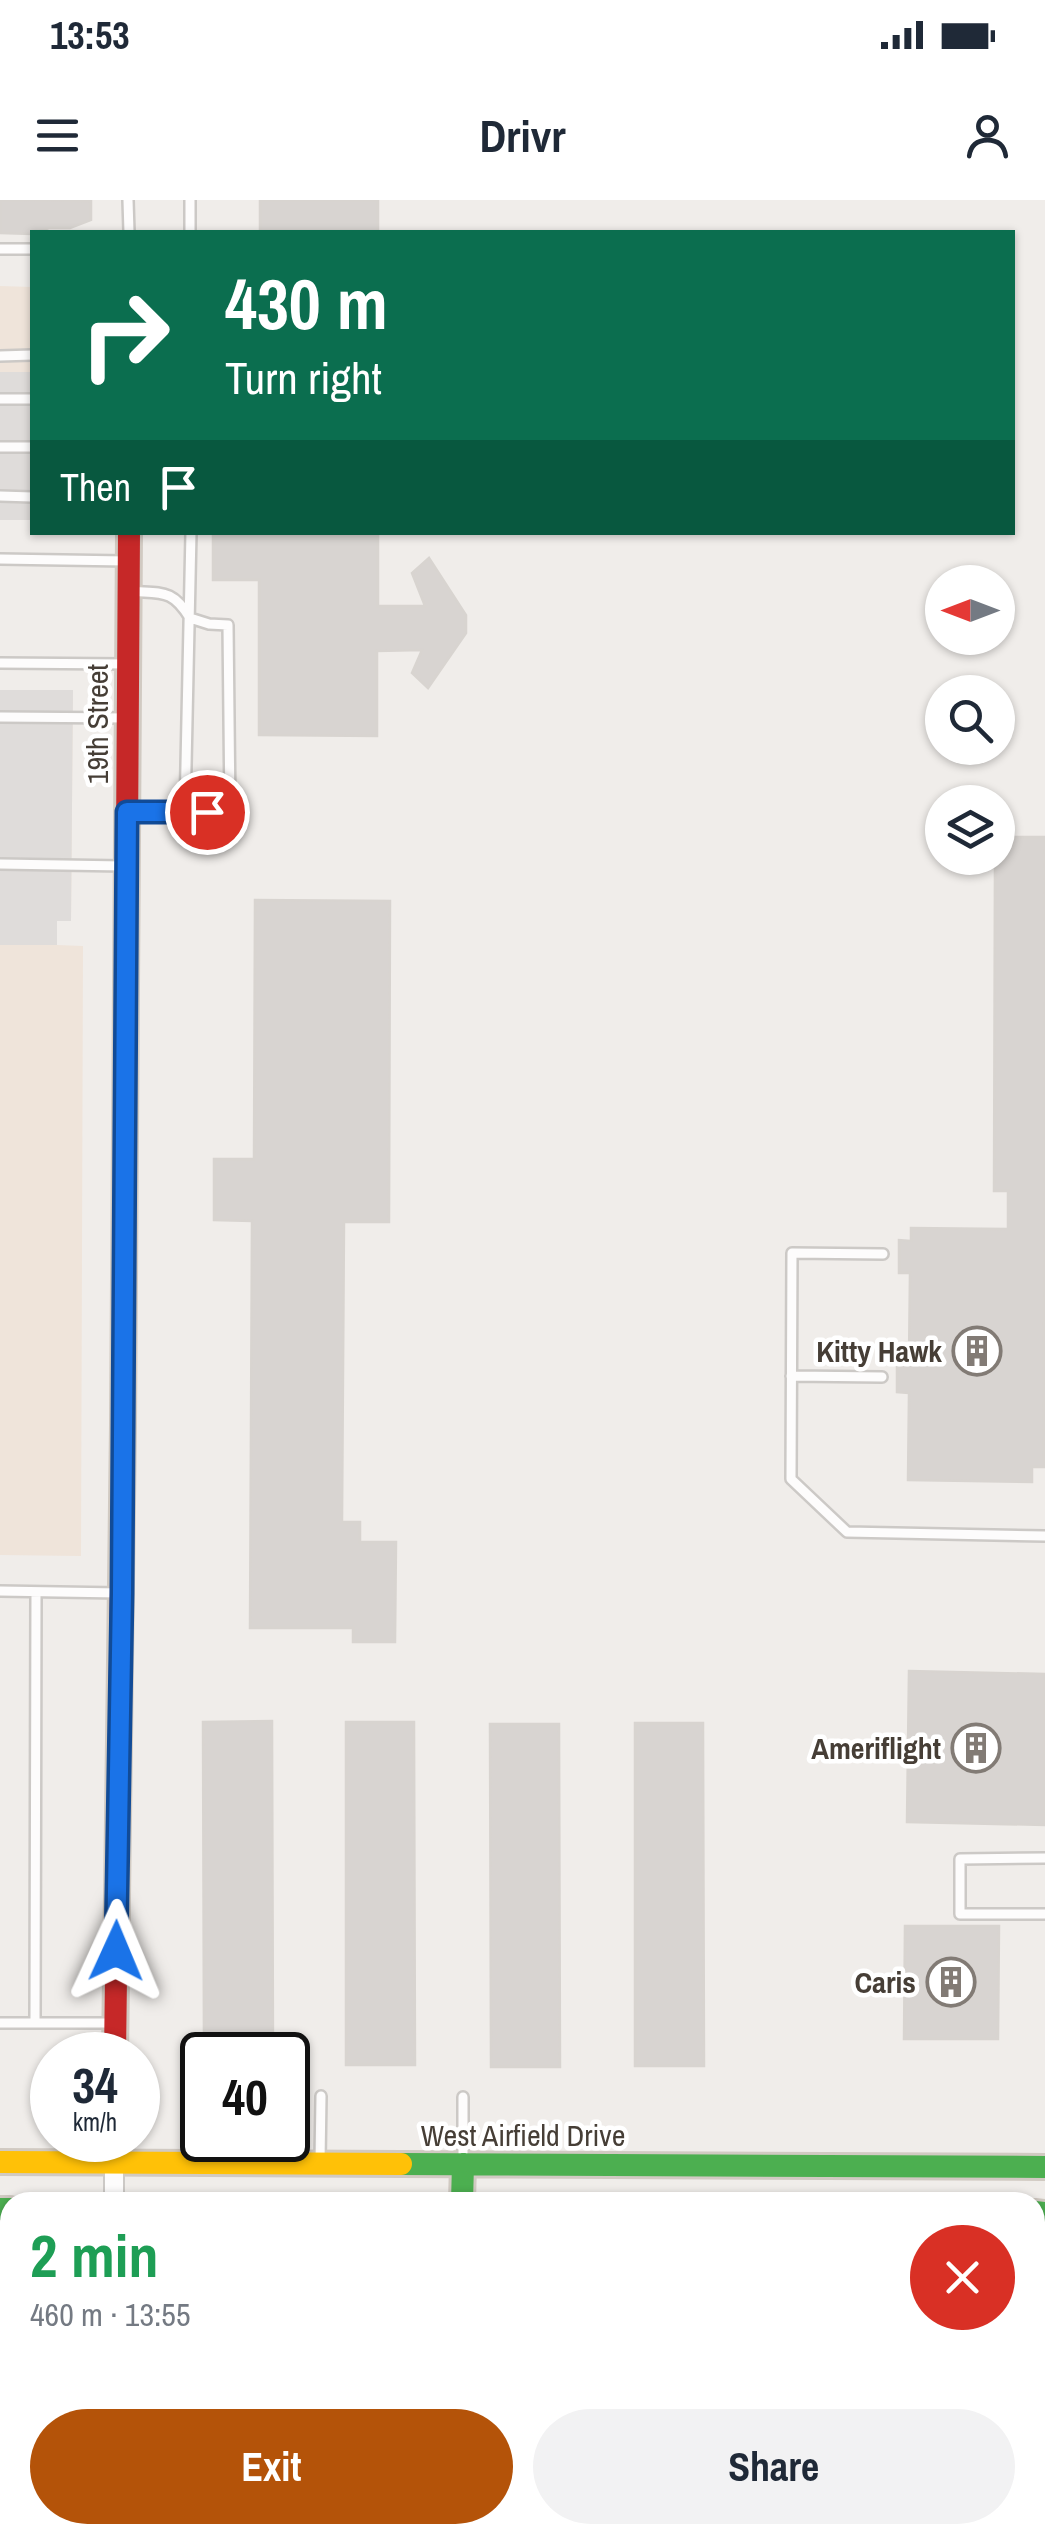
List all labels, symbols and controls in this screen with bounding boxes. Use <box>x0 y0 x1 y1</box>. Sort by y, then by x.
text: 13:53 <box>50 10 130 61</box>
text: Drivr <box>479 105 566 166</box>
icon: menu <box>30 108 85 163</box>
icon: person <box>960 108 1015 163</box>
text: 430 m <box>225 257 388 351</box>
icon: right <box>60 270 190 400</box>
text: Turn right <box>225 347 382 408</box>
icon: arrive <box>151 460 206 515</box>
text: Then <box>60 462 131 513</box>
north arrow <box>925 565 1015 655</box>
map controls <box>925 565 1015 875</box>
street label: 19th Street <box>77 664 117 784</box>
button: search <box>925 675 1015 765</box>
pin <box>165 770 250 855</box>
icon: arrive <box>180 785 235 840</box>
button: layers <box>925 785 1015 875</box>
building icon: Kitty Hawk <box>951 1325 1003 1377</box>
place label: Kitty Hawk <box>816 1331 942 1371</box>
building icon: Ameriflight <box>950 1722 1002 1774</box>
place label: Ameriflight <box>811 1728 941 1768</box>
position arrow <box>64 1899 168 2003</box>
building icon: Caris <box>925 1956 977 2008</box>
place label: Caris <box>854 1962 916 2002</box>
speed limit sign: 40 <box>180 2032 310 2162</box>
text: 34 <box>72 2051 118 2119</box>
text: km/h <box>73 2105 117 2139</box>
street label: West Airfield Drive <box>421 2115 625 2155</box>
text: 2 min <box>30 2215 159 2296</box>
button: close <box>910 2225 1015 2330</box>
text: 460 m · 13:55 <box>30 2293 190 2336</box>
button: Exit <box>30 2409 513 2524</box>
button: Share <box>533 2409 1015 2524</box>

